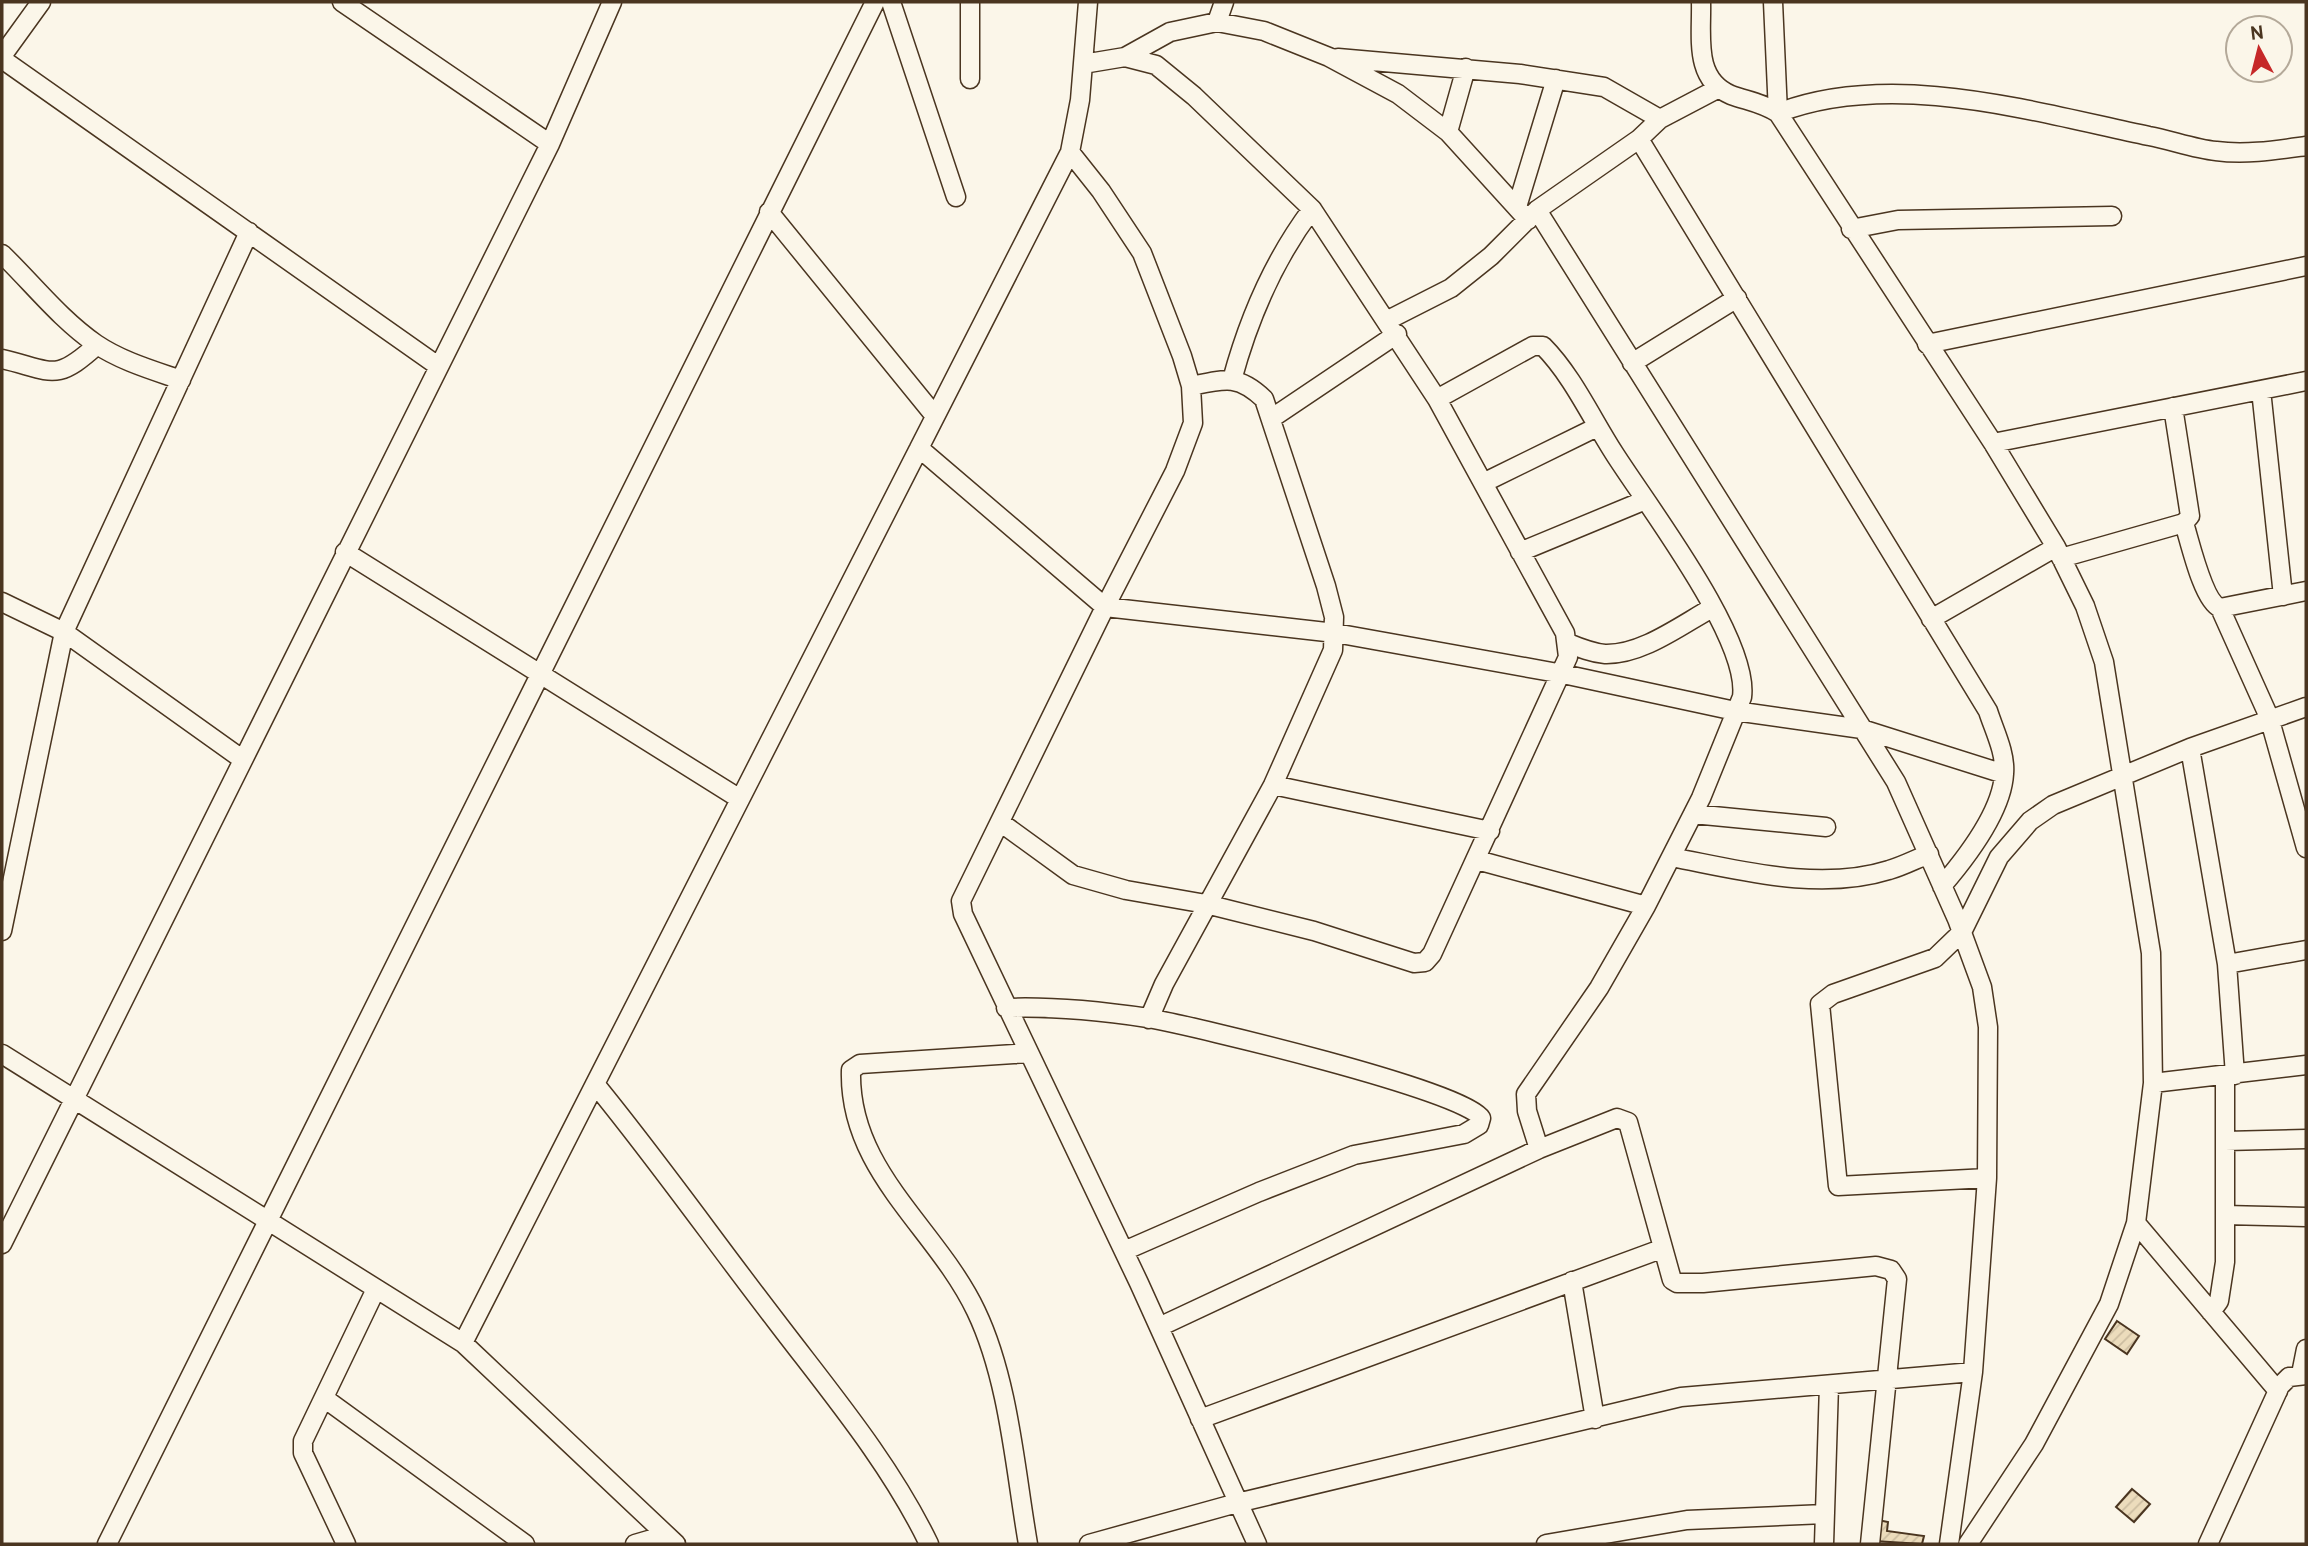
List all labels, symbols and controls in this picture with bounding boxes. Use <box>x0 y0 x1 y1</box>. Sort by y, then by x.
north arrow <box>2224 14 2294 84</box>
text: N <box>2249 21 2265 47</box>

